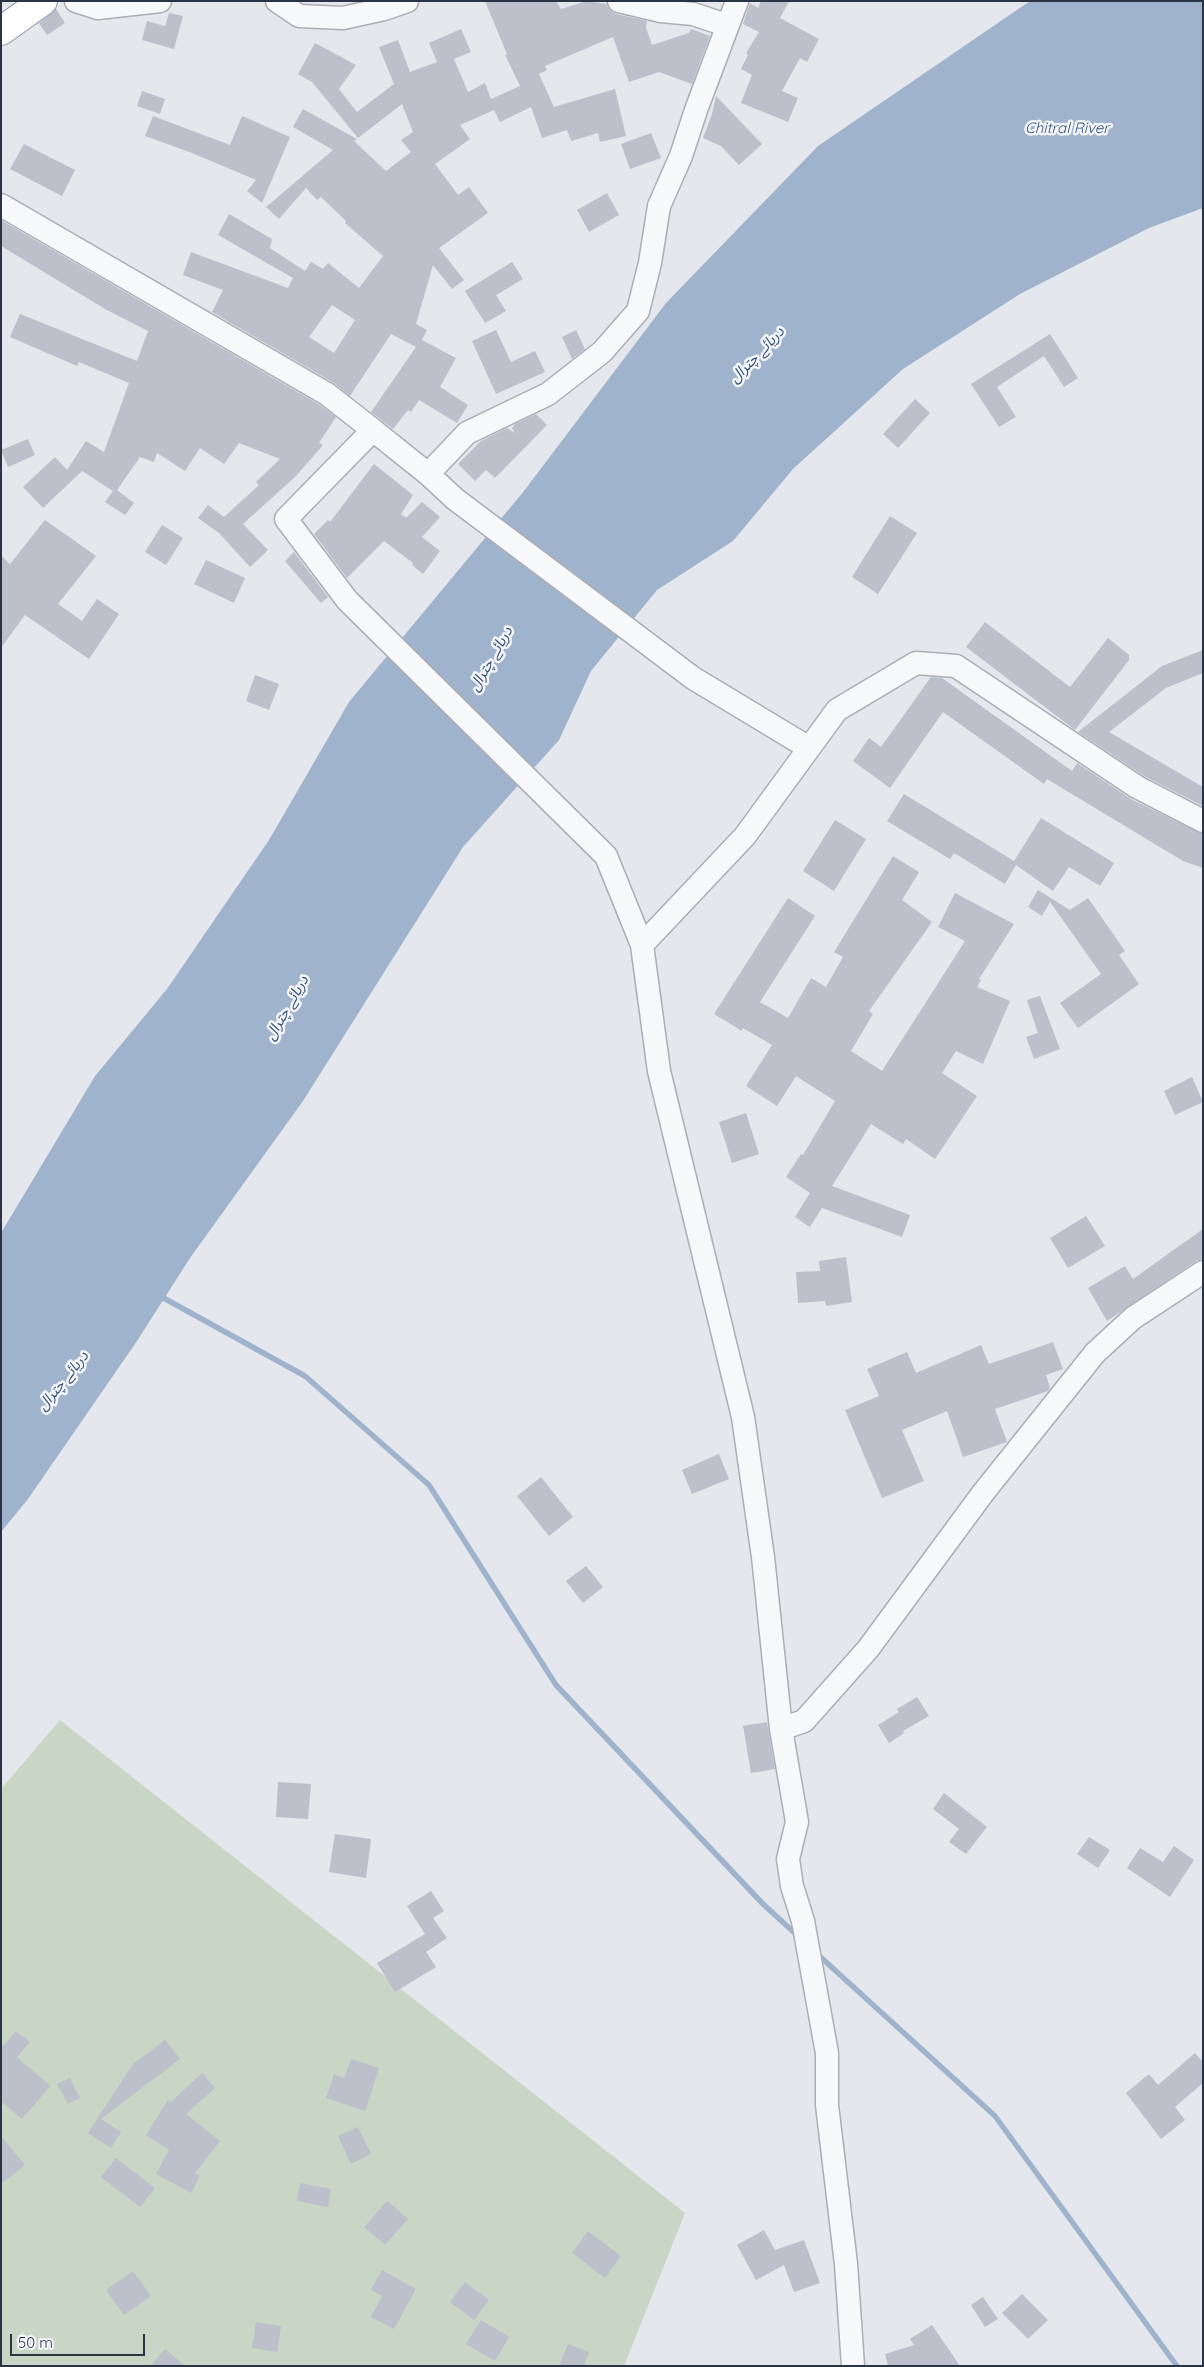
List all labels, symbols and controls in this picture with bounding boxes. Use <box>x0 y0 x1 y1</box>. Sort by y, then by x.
water label: Chitral River <box>1025 119 1109 137</box>
water label: دریائے چترال <box>726 323 788 387</box>
water label: دریائے چترال <box>465 624 517 694</box>
water label: دریائے چترال <box>261 973 313 1043</box>
water label: دریائے چترال <box>34 1348 92 1414</box>
scale bar <box>12 2324 148 2356</box>
text: 50 m <box>18 2333 53 2352</box>

